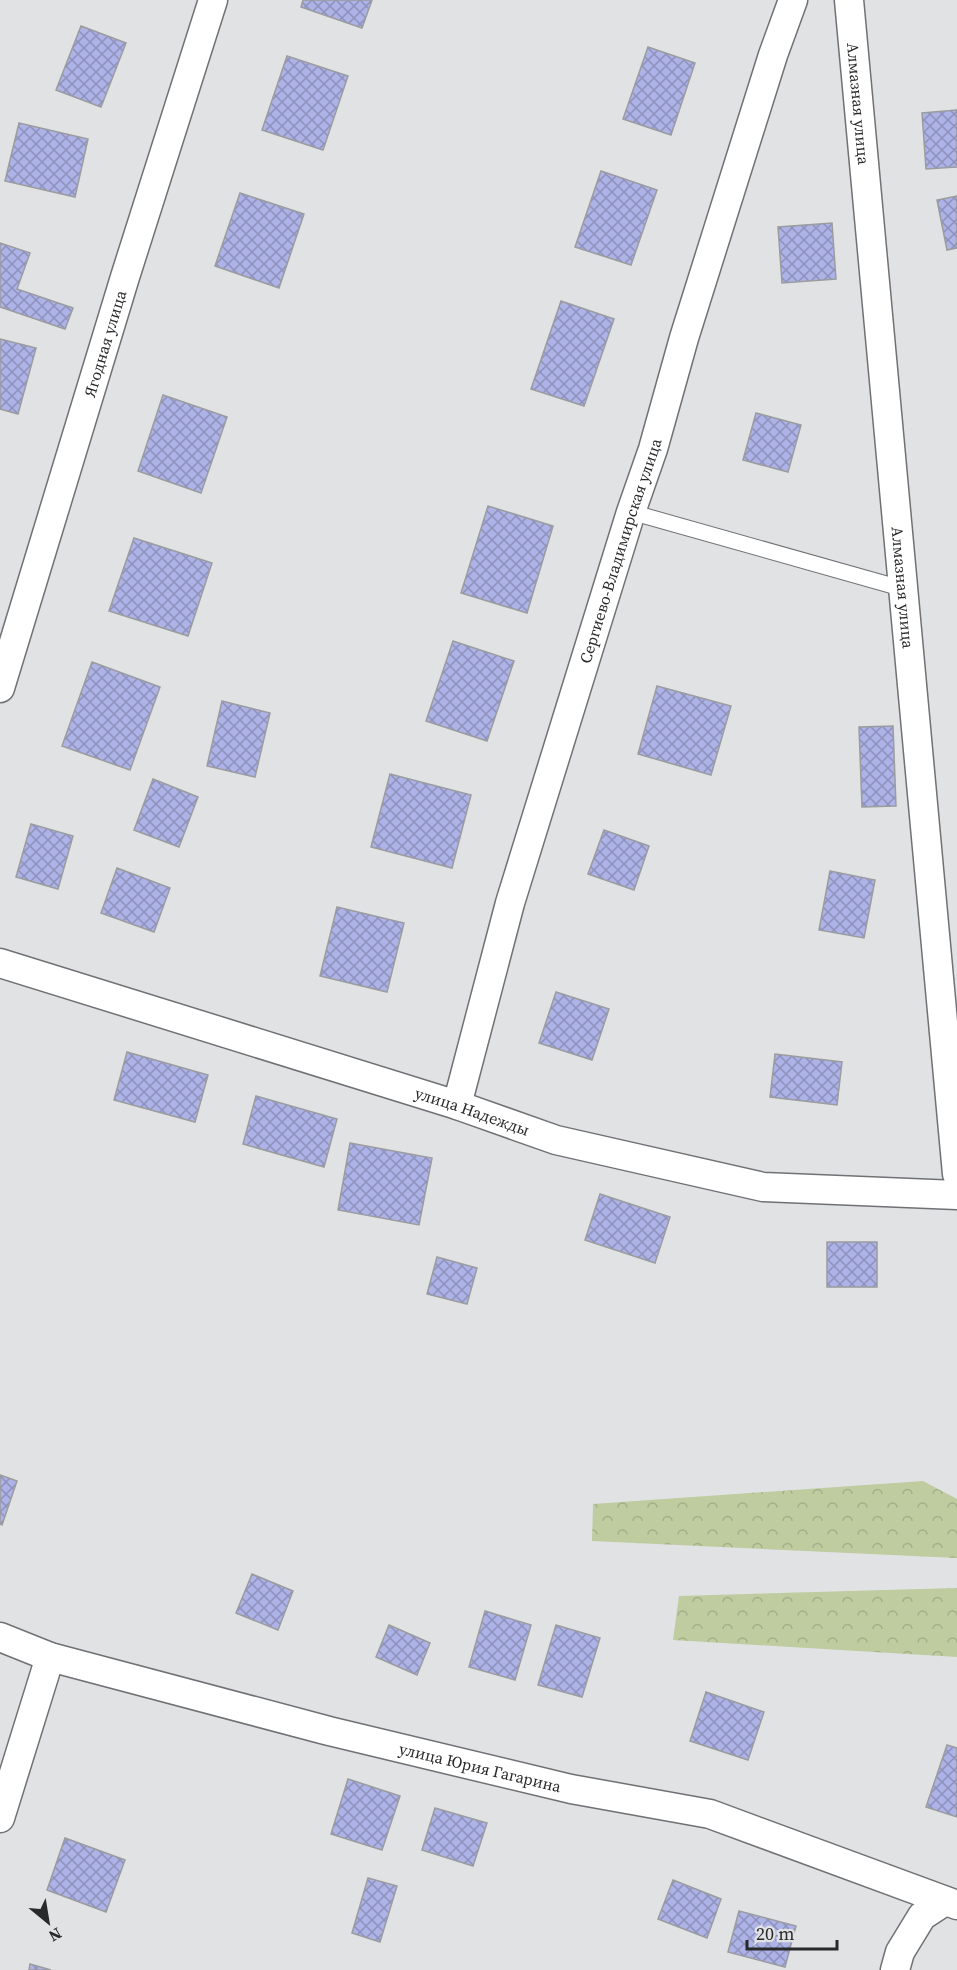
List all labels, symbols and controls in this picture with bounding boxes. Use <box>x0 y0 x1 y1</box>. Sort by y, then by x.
street label: Алмазная улица <box>842 42 875 166</box>
street label: Ягодная улица <box>78 287 132 400</box>
street label: Сергиево-Владимирская улица <box>574 435 667 666</box>
street label: Алмазная улица <box>886 526 920 650</box>
street label: улица Надежды <box>412 1082 533 1141</box>
street label: улица Юрия Гагарина <box>397 1737 564 1797</box>
north arrow <box>18 1892 78 1952</box>
scale bar <box>747 1913 837 1951</box>
text: 20 m <box>756 1921 794 1946</box>
text: N <box>45 1923 66 1948</box>

